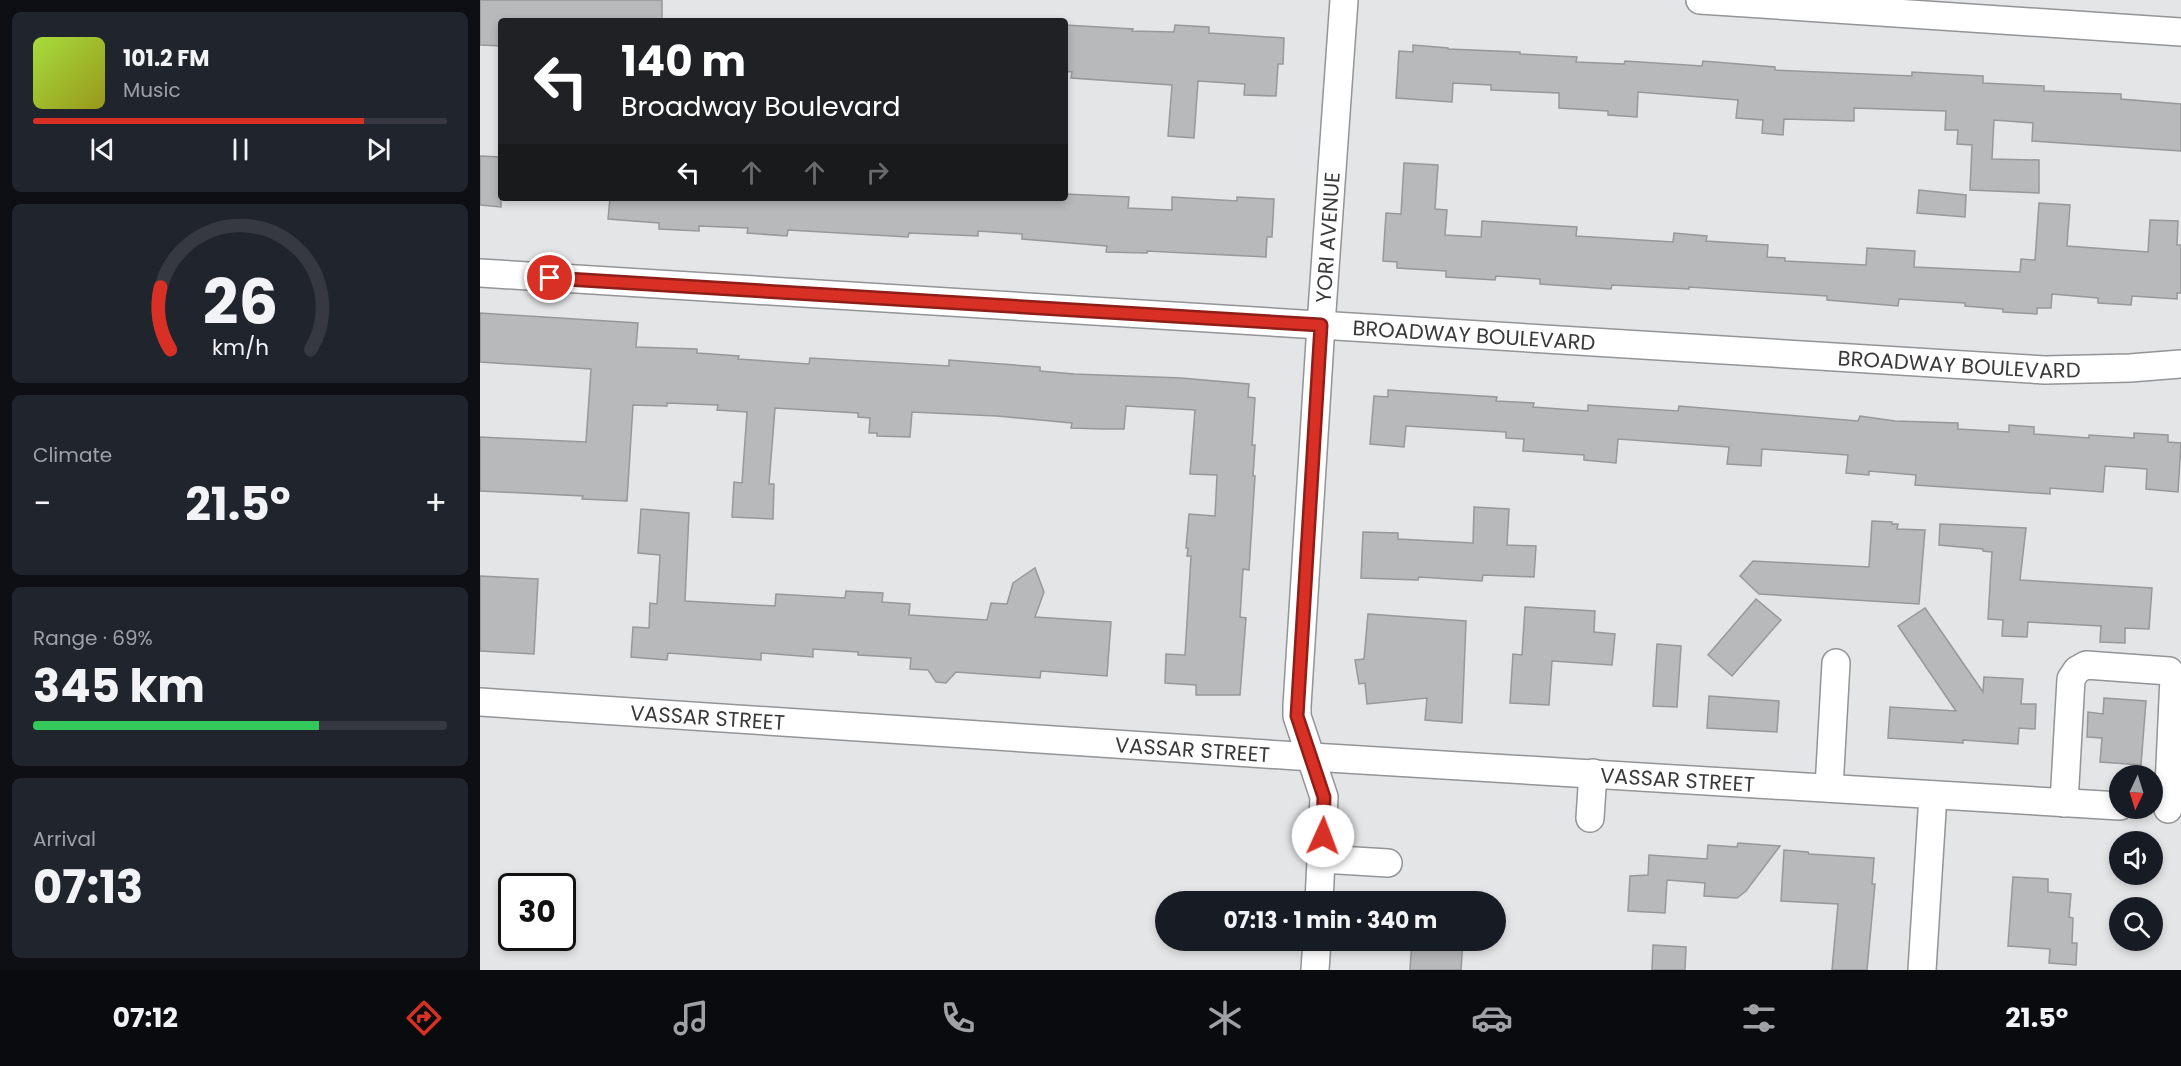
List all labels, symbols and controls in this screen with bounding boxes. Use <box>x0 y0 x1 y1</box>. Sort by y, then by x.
text: 140 m <box>621 32 746 91</box>
icon: left <box>522 42 600 120</box>
text: 101.2 FM <box>123 43 210 74</box>
text: Music <box>123 76 181 104</box>
text: Broadway Boulevard <box>621 88 900 125</box>
icon: previous <box>86 133 119 166</box>
icon: pause <box>224 133 257 166</box>
icon: next <box>362 133 395 166</box>
icon: left <box>672 156 705 189</box>
icon: ahead <box>735 156 768 189</box>
icon: ahead <box>798 156 831 189</box>
icon: right <box>861 156 894 189</box>
street label: YORI AVENUE <box>1308 171 1346 304</box>
pin <box>524 252 575 303</box>
text: 26 <box>202 259 278 347</box>
icon: arrive <box>533 261 566 294</box>
street label: BROADWAY BOULEVARD <box>1352 313 1596 357</box>
text: km/h <box>211 333 269 364</box>
street label: BROADWAY BOULEVARD <box>1837 343 2081 385</box>
text: Climate <box>33 441 112 469</box>
text: 21.5° <box>185 473 291 536</box>
text: − <box>33 480 51 527</box>
text: + <box>424 480 447 527</box>
text: Range · 69% <box>33 624 153 652</box>
text: 345 km <box>33 655 205 718</box>
street label: VASSAR STREET <box>629 697 786 737</box>
street label: VASSAR STREET <box>1114 730 1271 769</box>
street label: VASSAR STREET <box>1599 760 1756 798</box>
north arrow <box>2109 765 2163 819</box>
map controls <box>2109 765 2163 951</box>
position arrow <box>1291 804 1355 868</box>
text: Arrival <box>33 825 96 853</box>
button: sound <box>2109 831 2163 885</box>
text: 07:13 <box>33 856 143 919</box>
speed limit sign: 30 <box>498 873 576 951</box>
button: search <box>2109 897 2163 951</box>
text: 07:13 · 1 min · 340 m <box>1224 905 1437 936</box>
icon: directions <box>403 997 445 1039</box>
icon: music <box>670 997 712 1039</box>
icon: phone <box>937 997 979 1039</box>
icon: climate <box>1204 997 1246 1039</box>
icon: car <box>1471 997 1513 1039</box>
icon: filters <box>1738 997 1780 1039</box>
text: 07:12 <box>113 999 178 1036</box>
text: 21.5° <box>2005 999 2068 1036</box>

